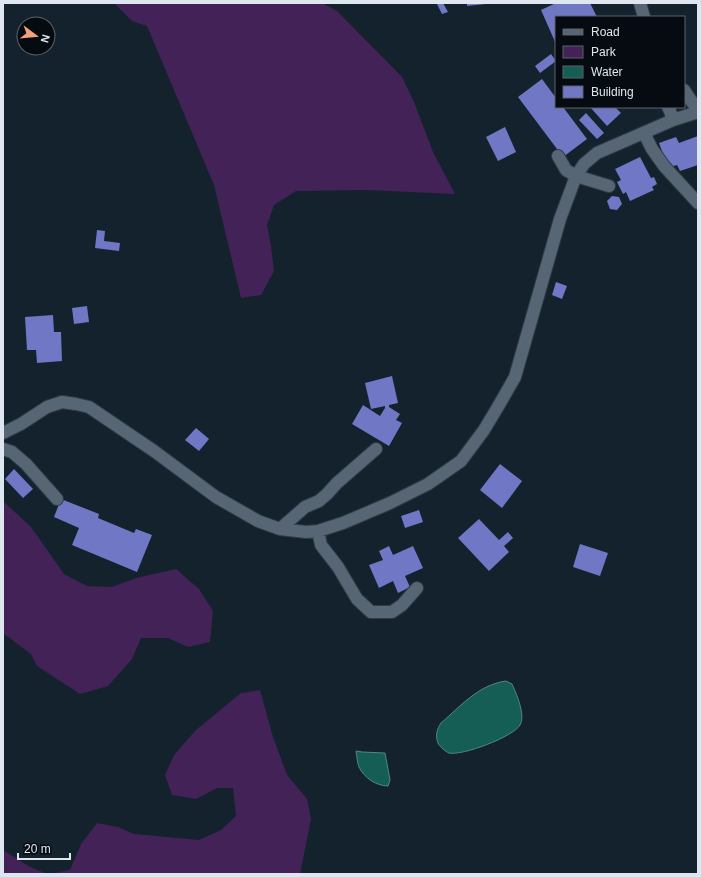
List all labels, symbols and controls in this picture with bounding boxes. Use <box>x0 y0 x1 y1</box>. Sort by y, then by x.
north arrow <box>16 16 56 56</box>
legend <box>555 16 685 108</box>
text: Road <box>591 25 620 39</box>
text: N <box>39 33 52 44</box>
text: Park <box>591 45 617 59</box>
text: Water <box>591 65 623 79</box>
text: Building <box>591 85 634 99</box>
scale bar <box>18 835 70 861</box>
text: 20 m <box>24 842 51 856</box>

